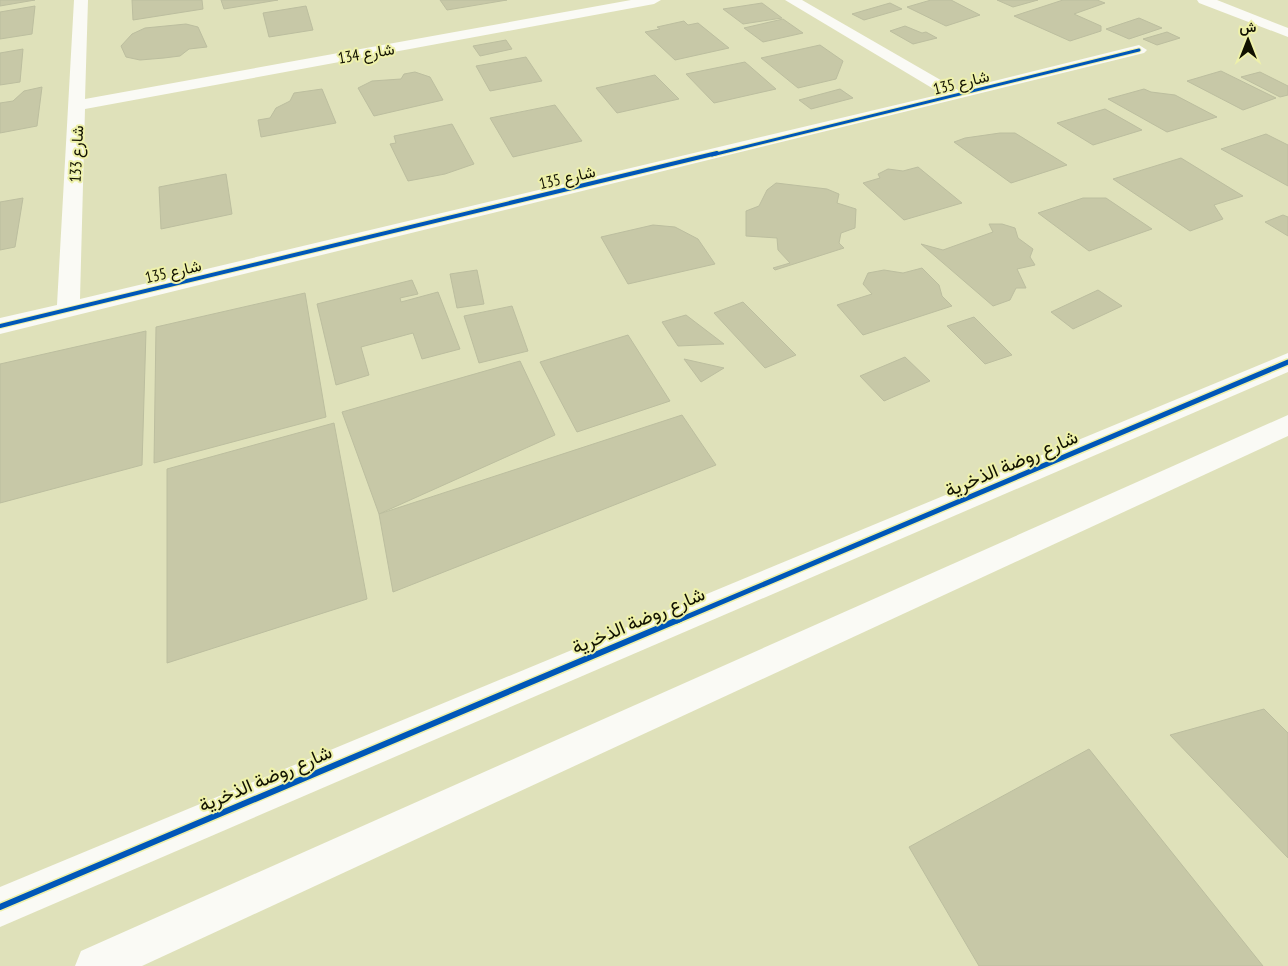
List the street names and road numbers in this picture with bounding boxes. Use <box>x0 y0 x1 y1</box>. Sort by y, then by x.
street label: شارع 134 <box>336 38 396 70</box>
street label: شارع 135 <box>931 65 992 101</box>
street label: شارع 133 <box>65 125 89 183</box>
street label: شارع 135 <box>537 161 598 195</box>
street label: شارع 135 <box>143 255 204 289</box>
street label: شارع روضة الذخرية <box>941 424 1082 503</box>
street label: شارع روضة الذخرية <box>568 581 709 660</box>
street label: شارع روضة الذخرية <box>195 739 336 818</box>

